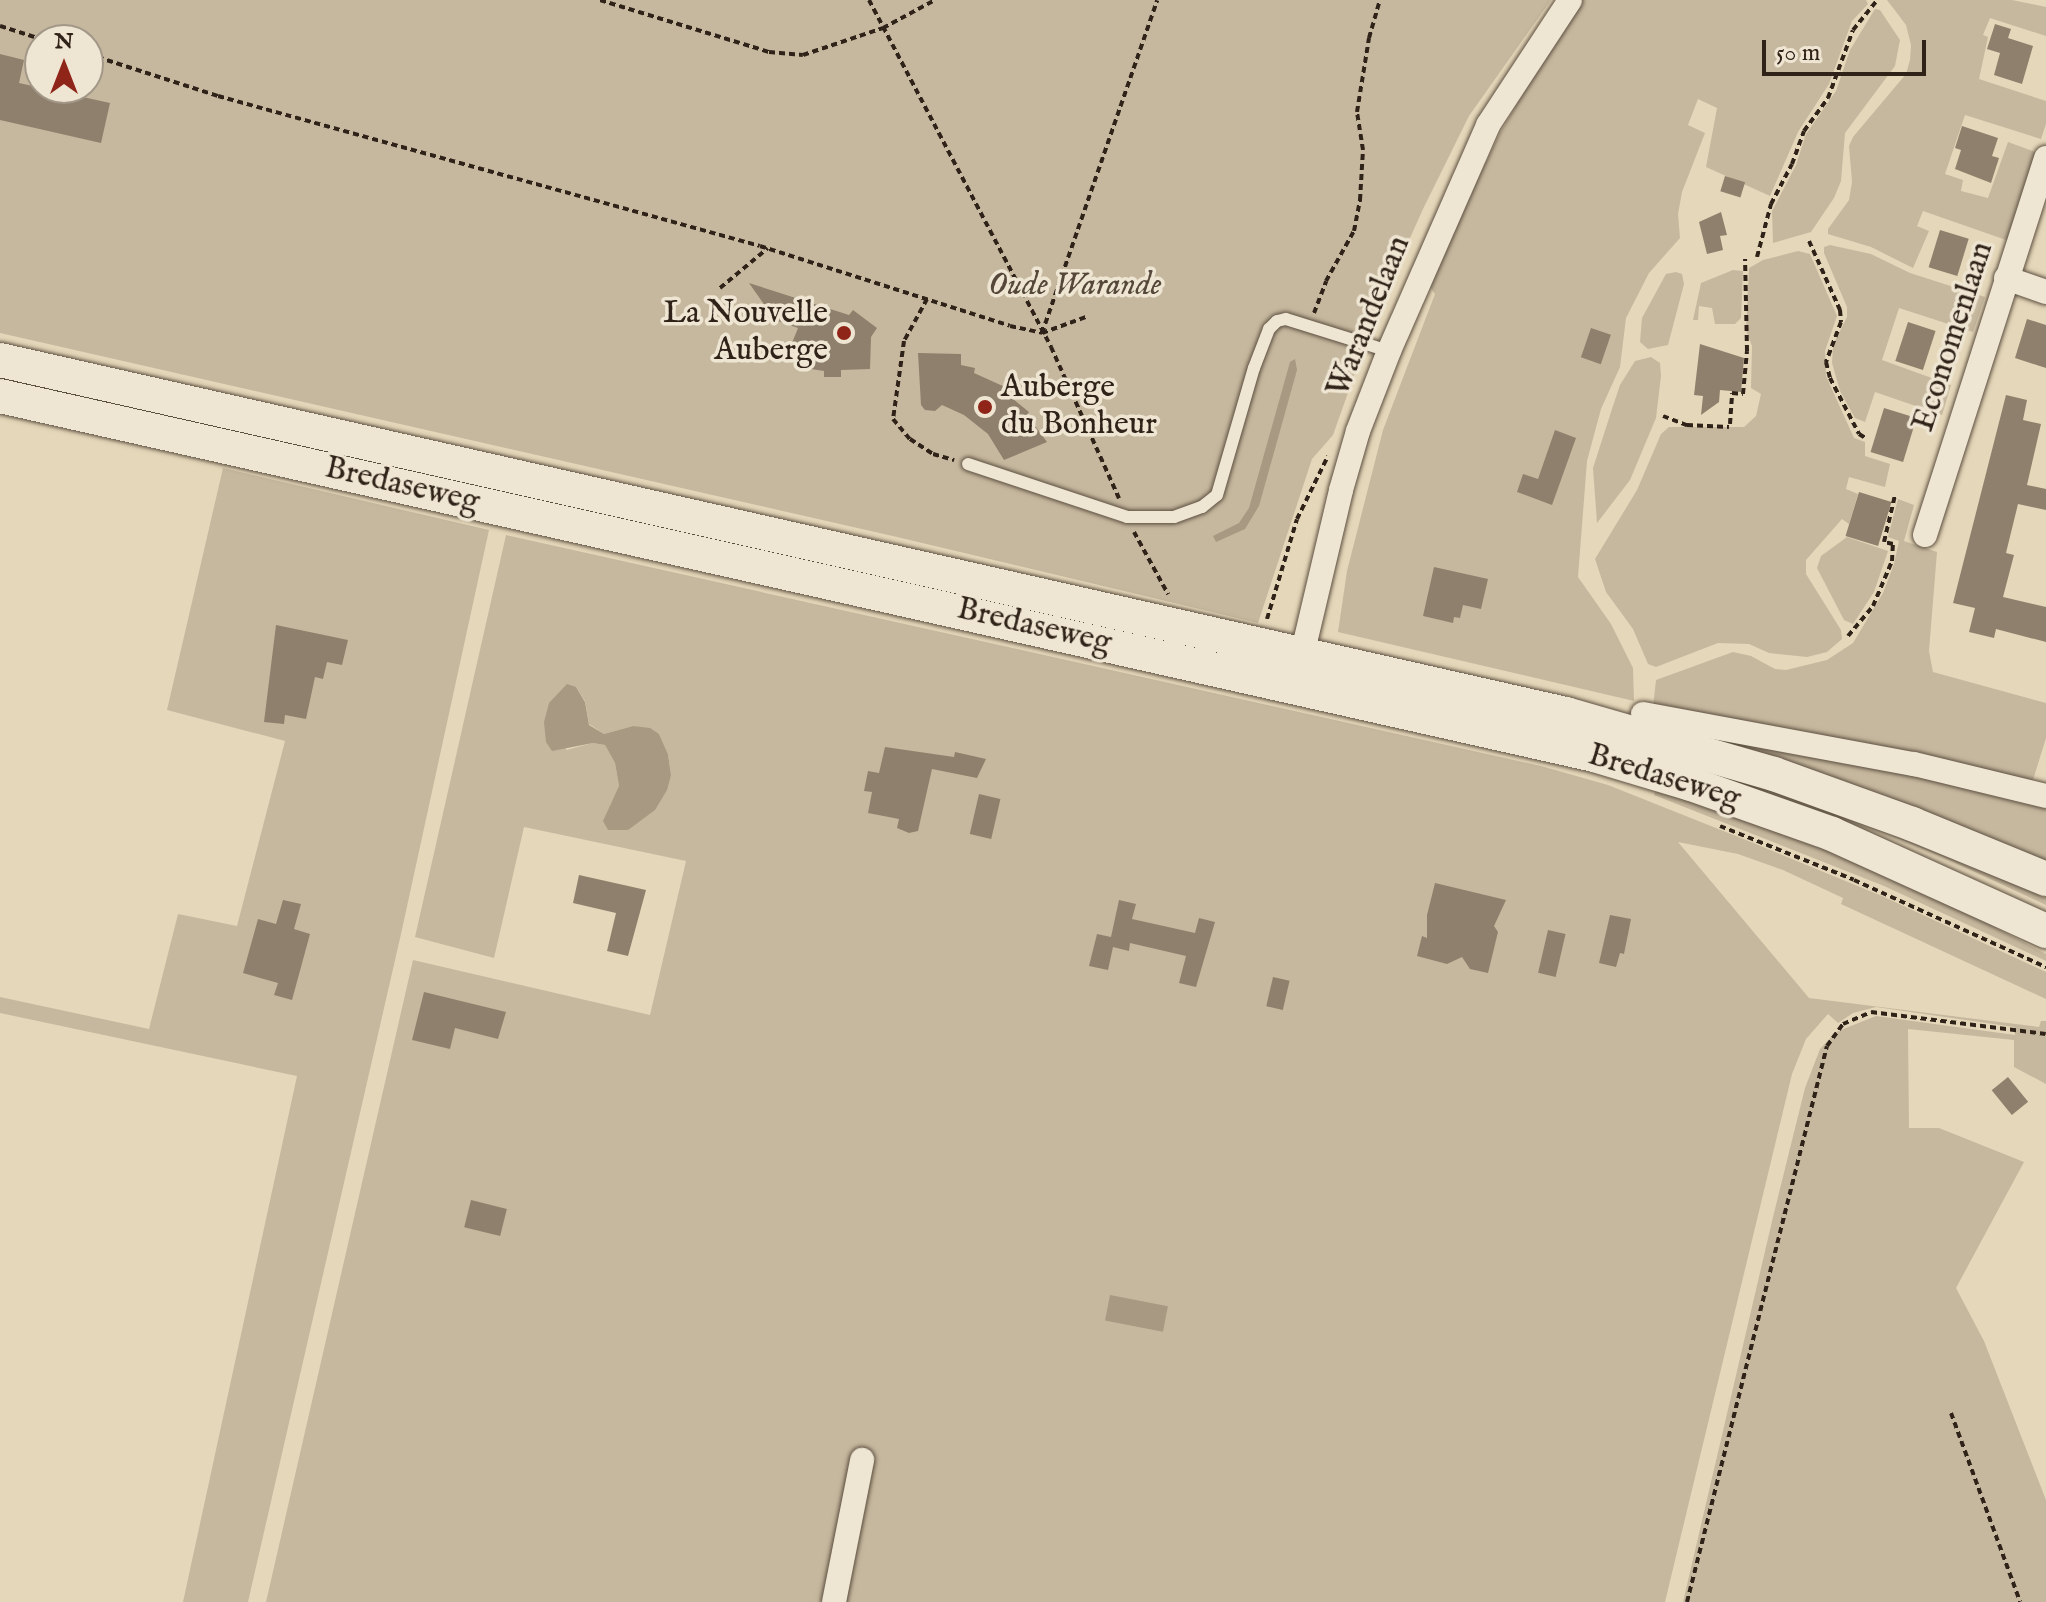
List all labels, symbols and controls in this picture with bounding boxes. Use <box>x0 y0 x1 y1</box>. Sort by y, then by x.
north arrow <box>24 24 104 104</box>
scale bar <box>1766 24 1930 74</box>
text: N <box>54 28 74 56</box>
text: 50 m <box>1776 38 1820 69</box>
street label: Warandelaan <box>1320 231 1420 403</box>
street label: Economenlaan <box>1905 237 2003 437</box>
park label: Oude Warande <box>989 267 1161 305</box>
place label: La Nouvelle Auberge <box>663 296 828 371</box>
marker: La Nouvelle Auberge <box>835 324 853 342</box>
place label: Auberge du Bonheur <box>1001 370 1157 445</box>
marker: Auberge du Bonheur <box>976 398 994 416</box>
street label: Bredaseweg <box>321 450 483 522</box>
street label: Bredaseweg <box>953 591 1115 663</box>
street label: Bredaseweg <box>1583 737 1745 819</box>

